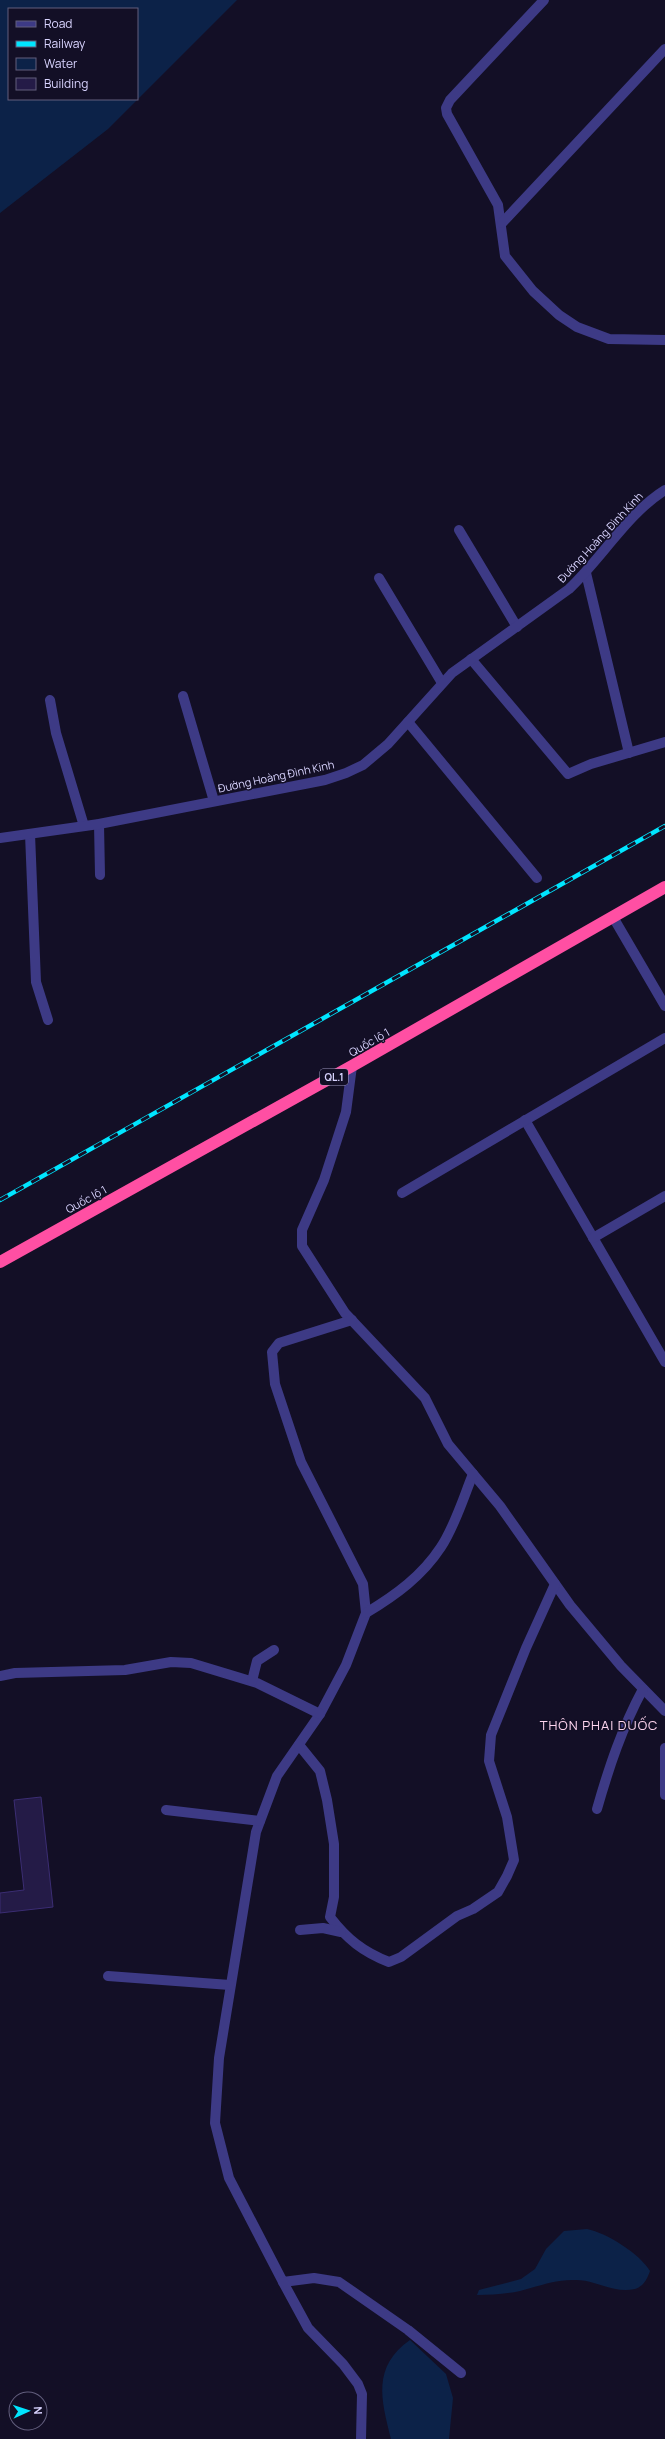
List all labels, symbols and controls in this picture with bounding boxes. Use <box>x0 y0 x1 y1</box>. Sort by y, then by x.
legend <box>8 8 138 100</box>
text: Road <box>44 15 72 32</box>
text: Railway <box>44 35 86 52</box>
text: Water <box>44 55 78 72</box>
text: Building <box>44 75 88 92</box>
street label: Đường Hoàng Đình Kinh <box>554 489 646 585</box>
street label: Đường Hoàng Đình Kinh <box>216 756 336 796</box>
street label: Quốc lộ 1 <box>346 1024 392 1060</box>
road number: QL.1 <box>320 1069 348 1085</box>
street label: Quốc lộ 1 <box>63 1182 109 1216</box>
district label: THÔN PHAI DUỐC <box>540 1716 658 1734</box>
north arrow <box>8 2391 48 2431</box>
text: N <box>31 2406 46 2415</box>

